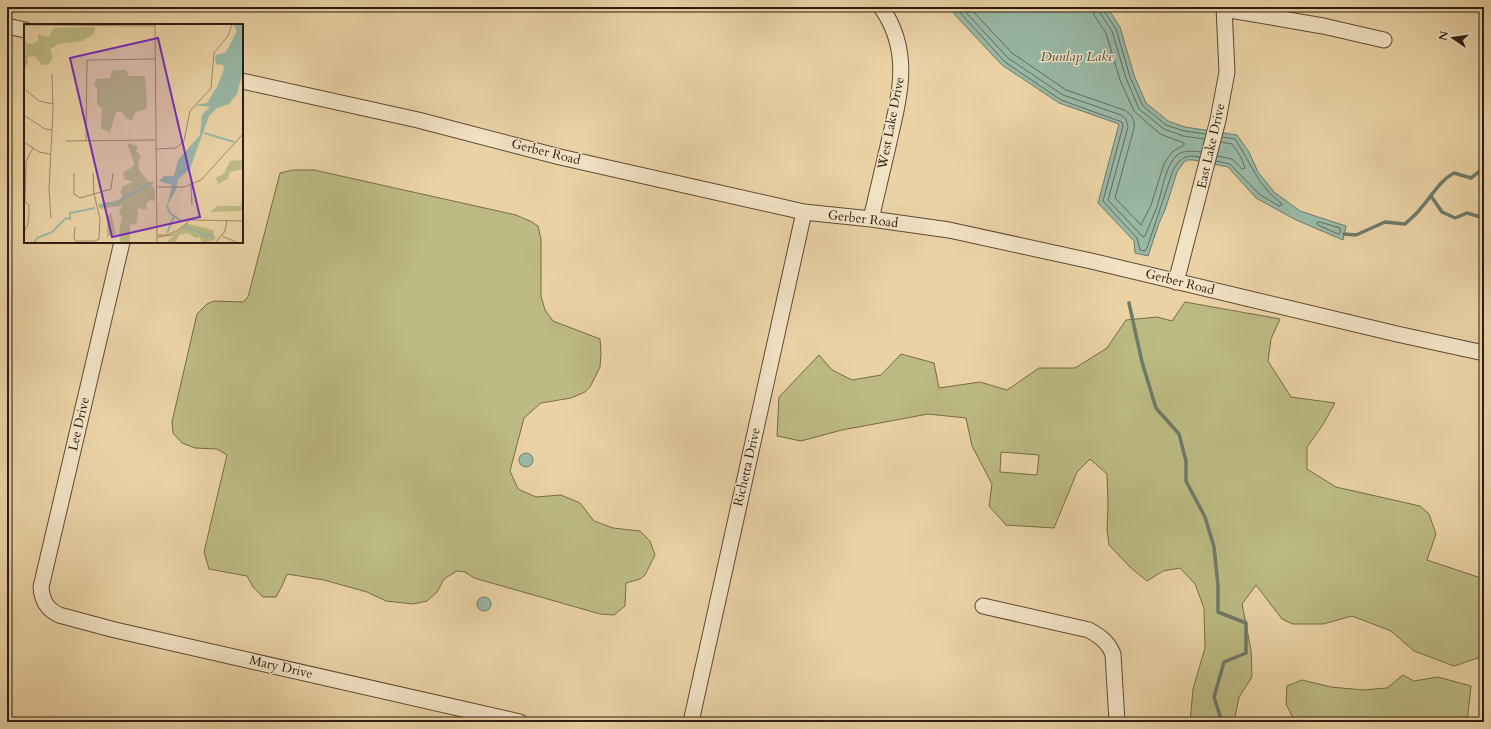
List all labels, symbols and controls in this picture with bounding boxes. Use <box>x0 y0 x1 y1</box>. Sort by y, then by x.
north arrow <box>1433 18 1473 58</box>
inset map <box>24 24 243 243</box>
text: N <box>1435 29 1452 42</box>
water label: Dunlap Lake <box>1040 47 1114 66</box>
street label: West Lake Drive <box>873 75 909 172</box>
street label: East Lake Drive <box>1192 102 1230 190</box>
street label: Gerber Road <box>510 135 583 169</box>
street label: Gerber Road <box>827 206 899 232</box>
street label: Gerber Road <box>1144 265 1217 299</box>
street label: Lee Drive <box>64 395 94 453</box>
street label: Richetta Drive <box>729 426 765 508</box>
street label: Mary Drive <box>248 651 314 683</box>

